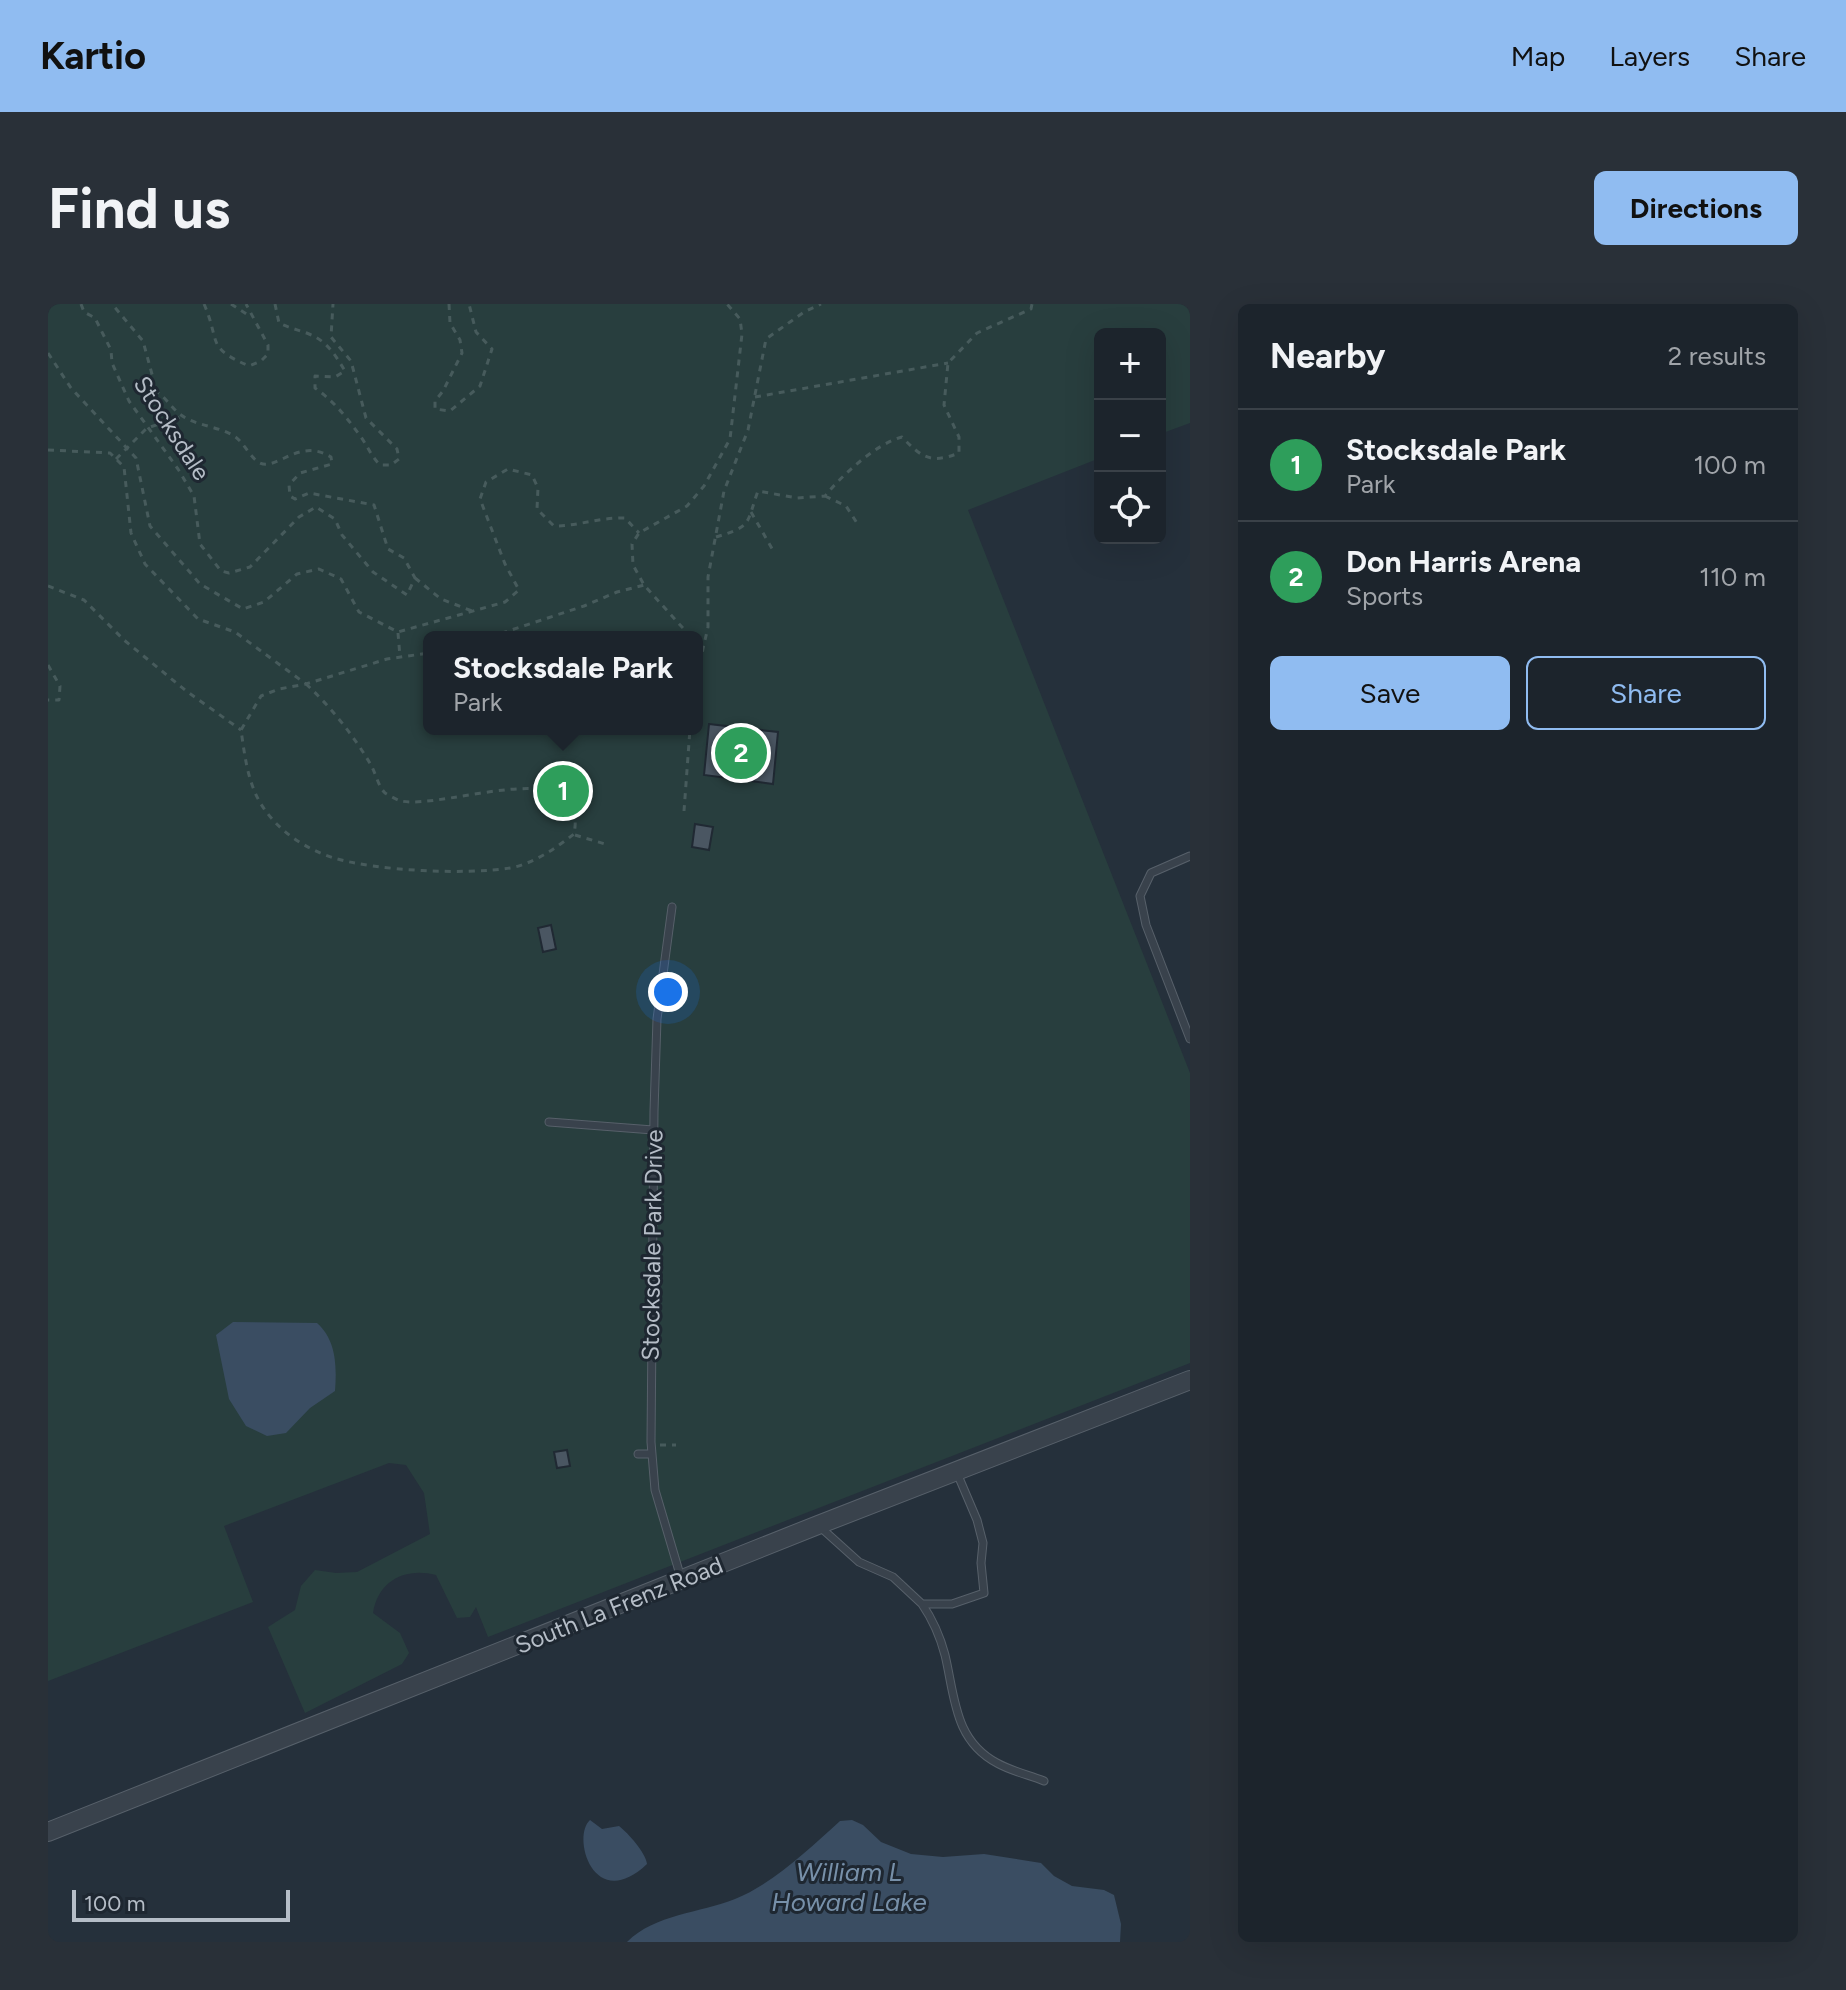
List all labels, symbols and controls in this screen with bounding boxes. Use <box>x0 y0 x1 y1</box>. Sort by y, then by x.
text: Kartio <box>40 33 146 79</box>
text: Map <box>1511 39 1565 73</box>
text: Layers <box>1609 39 1690 73</box>
text: Share <box>1734 39 1806 73</box>
button: Directions <box>1594 171 1798 245</box>
text: Find us <box>48 175 230 242</box>
map controls <box>1094 328 1166 544</box>
button: + <box>1094 328 1166 400</box>
text: Nearby <box>1270 336 1385 377</box>
text: 2 results <box>1668 340 1766 372</box>
street label: Stocksdale <box>128 371 216 485</box>
button: − <box>1094 400 1166 472</box>
text: Stocksdale Park <box>1346 431 1566 468</box>
text: 1 <box>1291 449 1301 481</box>
text: 100 m <box>1693 449 1766 481</box>
text: Park <box>1346 468 1395 500</box>
button: locate <box>1094 472 1166 544</box>
text: Don Harris Arena <box>1346 543 1581 580</box>
text: 2 <box>1288 561 1304 593</box>
text: 110 m <box>1699 561 1766 593</box>
text: Sports <box>1346 580 1423 612</box>
popup <box>423 631 703 735</box>
text: Stocksdale Park <box>453 649 673 686</box>
button: Save <box>1270 656 1510 730</box>
button: Share <box>1526 656 1766 730</box>
text: Park <box>453 686 502 718</box>
pin: 2 <box>715 723 767 783</box>
pin: 1 <box>537 761 589 821</box>
your location <box>648 972 688 1012</box>
street label: Stocksdale Park Drive <box>635 1129 669 1361</box>
street label: South La Frenz Road <box>511 1550 727 1660</box>
water label: William L Howard Lake <box>771 1856 927 1918</box>
scale bar <box>72 1886 290 1922</box>
text: 100 m <box>84 1890 145 1917</box>

